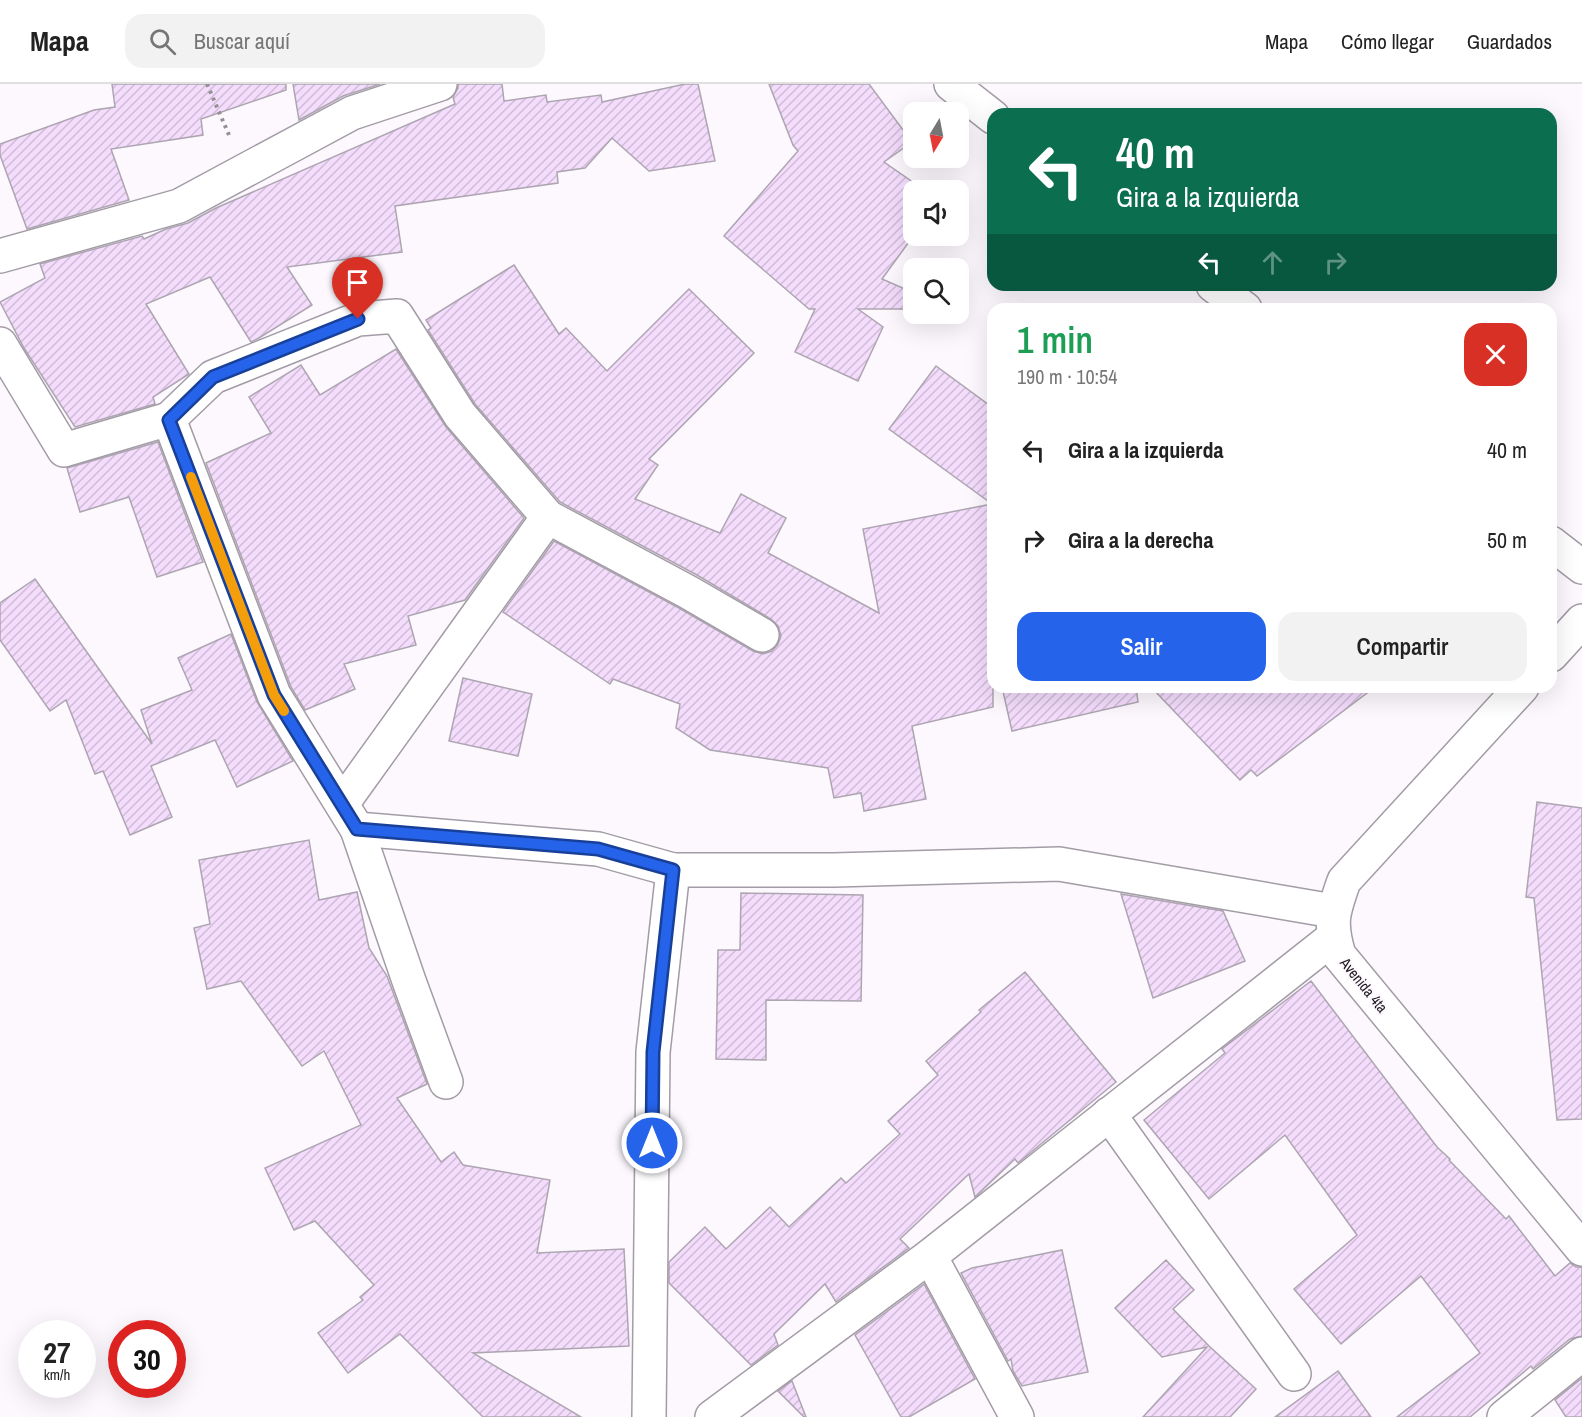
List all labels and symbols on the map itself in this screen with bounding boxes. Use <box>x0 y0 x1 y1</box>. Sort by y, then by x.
north arrow <box>903 102 969 168</box>
pin <box>332 257 383 319</box>
street label: Avenida 4ta <box>1335 952 1393 1017</box>
position arrow <box>620 1111 684 1175</box>
speed limit sign: 30 <box>108 1320 186 1398</box>

